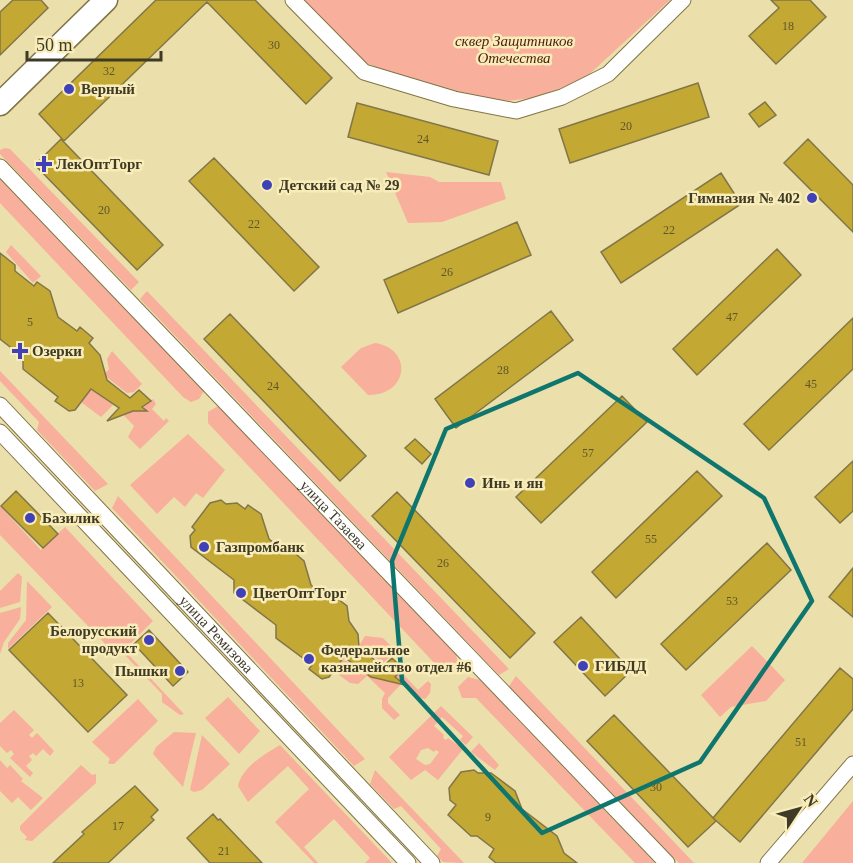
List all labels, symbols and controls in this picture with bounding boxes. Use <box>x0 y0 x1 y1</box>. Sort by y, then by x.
house number: 18 <box>782 19 794 33</box>
scale bar <box>27 24 160 62</box>
park label: сквер Защитников Отечества <box>455 33 574 66</box>
text: 50 m <box>36 35 73 55</box>
house number: 30 <box>268 38 280 52</box>
house number: 32 <box>103 64 115 78</box>
place label: Верный <box>81 81 135 97</box>
marker: Верный <box>62 82 76 96</box>
house number: 20 <box>620 119 632 133</box>
house number: 24 <box>417 132 429 146</box>
place label: ЛекОптТорг <box>56 156 142 172</box>
marker: ЛекОптТорг <box>37 157 51 171</box>
place label: Детский сад № 29 <box>279 177 400 193</box>
marker: Детский сад № 29 <box>260 178 274 192</box>
place label: Гимназия № 402 <box>688 190 800 206</box>
marker: Гимназия № 402 <box>805 191 819 205</box>
house number: 20 <box>98 203 110 217</box>
house number: 22 <box>248 217 260 231</box>
house number: 22 <box>663 223 675 237</box>
house number: 26 <box>441 265 453 279</box>
house number: 47 <box>726 310 738 324</box>
house number: 5 <box>27 315 33 329</box>
place label: Озерки <box>32 343 82 359</box>
marker: Озерки <box>13 344 27 358</box>
house number: 28 <box>497 363 509 377</box>
house number: 45 <box>805 377 817 391</box>
house number: 24 <box>267 379 279 393</box>
house number: 57 <box>582 446 594 460</box>
place label: Инь и ян <box>482 475 544 491</box>
marker: Инь и ян <box>463 476 477 490</box>
street label: улица Тазаева <box>297 477 370 553</box>
place label: Базилик <box>42 510 100 526</box>
marker: Базилик <box>23 511 37 525</box>
house number: 55 <box>645 532 657 546</box>
place label: Газпромбанк <box>216 539 305 555</box>
marker: Газпромбанк <box>197 540 211 554</box>
house number: 26 <box>437 556 449 570</box>
place label: ЦветОптТорг <box>253 585 347 601</box>
marker: ЦветОптТорг <box>234 586 248 600</box>
street label: улица Ремизова <box>176 592 257 676</box>
house number: 53 <box>726 594 738 608</box>
place label: Белорусский продукт <box>50 623 138 656</box>
marker: Белорусский продукт <box>142 633 156 647</box>
place label: Федеральное казначейство отдел #6 <box>321 642 472 675</box>
marker: Федеральное казначейство отдел #6 <box>302 652 316 666</box>
place label: ГИБДД <box>595 658 647 674</box>
marker: ГИБДД <box>576 659 590 673</box>
place label: Пышки <box>115 663 168 679</box>
marker: Пышки <box>173 664 187 678</box>
house number: 13 <box>72 676 84 690</box>
house number: 51 <box>795 735 807 749</box>
north arrow <box>769 779 829 839</box>
house number: 30 <box>650 780 662 794</box>
text: N <box>800 791 821 811</box>
house number: 9 <box>485 810 491 824</box>
house number: 17 <box>112 819 124 833</box>
house number: 21 <box>218 844 230 858</box>

